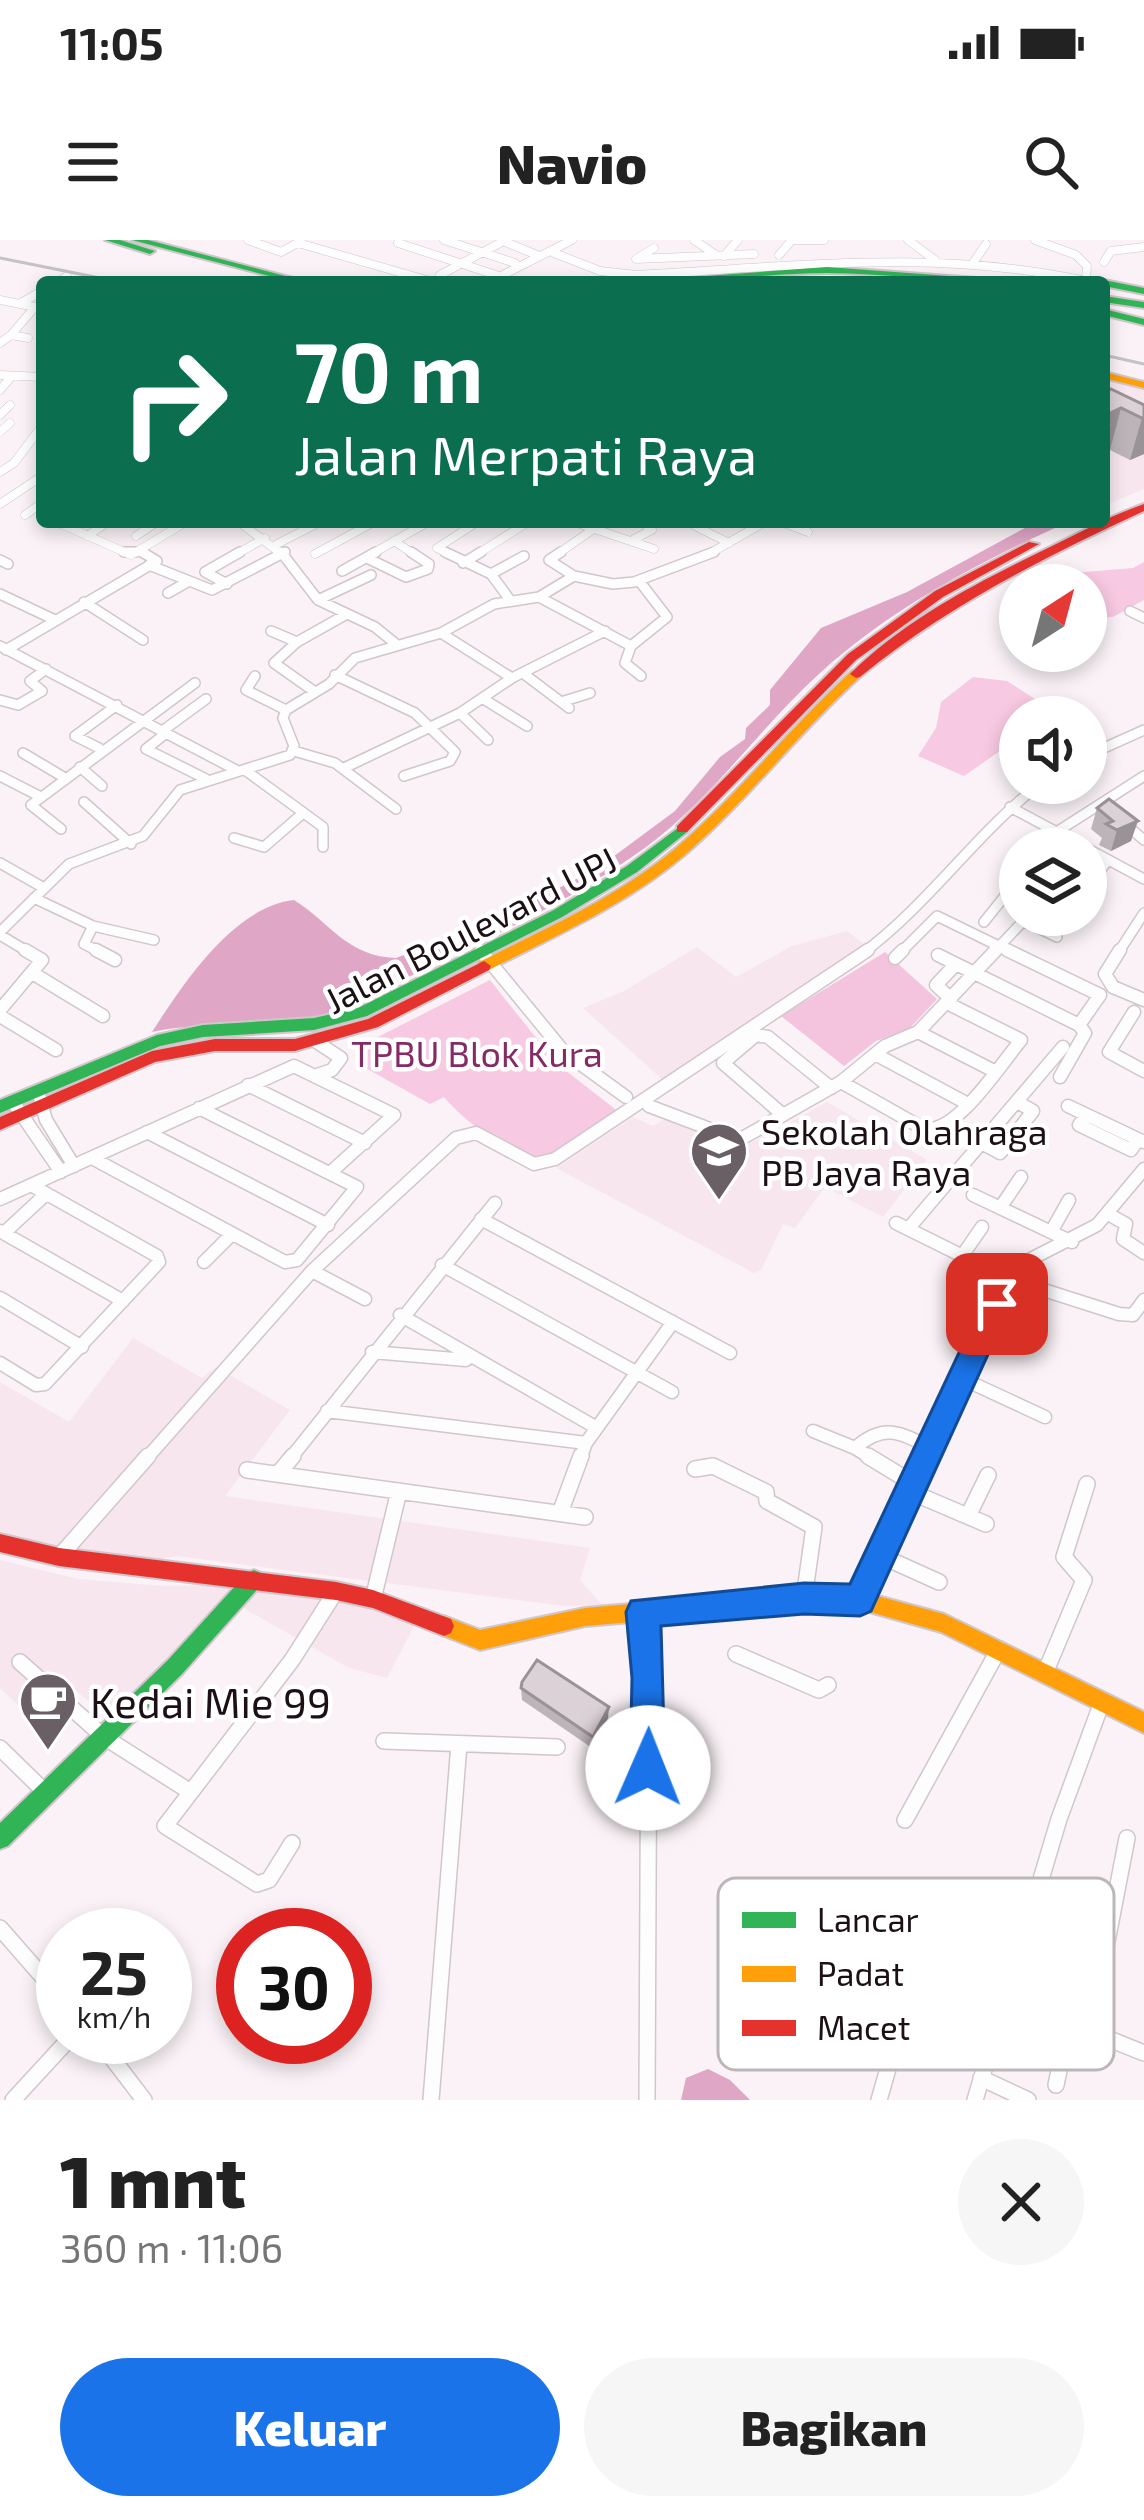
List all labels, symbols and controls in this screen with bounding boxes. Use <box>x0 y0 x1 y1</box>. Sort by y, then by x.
text: 11:05 <box>60 15 164 69</box>
icon: menu <box>60 129 126 195</box>
icon: search <box>1018 129 1084 195</box>
text: Navio <box>497 130 647 195</box>
text: 70 m <box>294 319 484 420</box>
icon: right <box>96 324 252 480</box>
text: Jalan Merpati Raya <box>294 421 757 486</box>
north arrow <box>999 564 1107 672</box>
map controls <box>999 564 1107 936</box>
button: sound <box>999 696 1107 804</box>
button: layers <box>999 828 1107 936</box>
street label: Jalan Boulevard UPJ <box>317 837 623 1021</box>
park label: TPBU Blok Kura <box>351 1031 603 1074</box>
place label: Sekolah Olahraga PB Jaya Raya <box>761 1109 1047 1193</box>
school or university icon: Sekolah Olahraga PB Jaya Raya <box>688 1120 750 1202</box>
pin <box>946 1253 1048 1355</box>
icon: arrive <box>964 1271 1030 1337</box>
cafe icon: Kedai Mie 99 <box>17 1670 79 1752</box>
place label: Kedai Mie 99 <box>90 1676 331 1726</box>
position arrow <box>585 1705 711 1831</box>
legend <box>718 1878 1114 2070</box>
text: Lancar <box>817 1899 919 1939</box>
speed limit sign: 30 <box>216 1908 372 2064</box>
text: 25 <box>80 1935 148 2007</box>
text: Padat <box>817 1953 904 1993</box>
text: km/h <box>77 1998 151 2034</box>
text: Macet <box>817 2007 910 2047</box>
text: 1 mnt <box>60 2136 246 2222</box>
button: close <box>958 2139 1084 2265</box>
text: 360 m · 11:06 <box>60 2224 283 2271</box>
button: Keluar <box>60 2358 560 2496</box>
button: Bagikan <box>584 2358 1084 2496</box>

